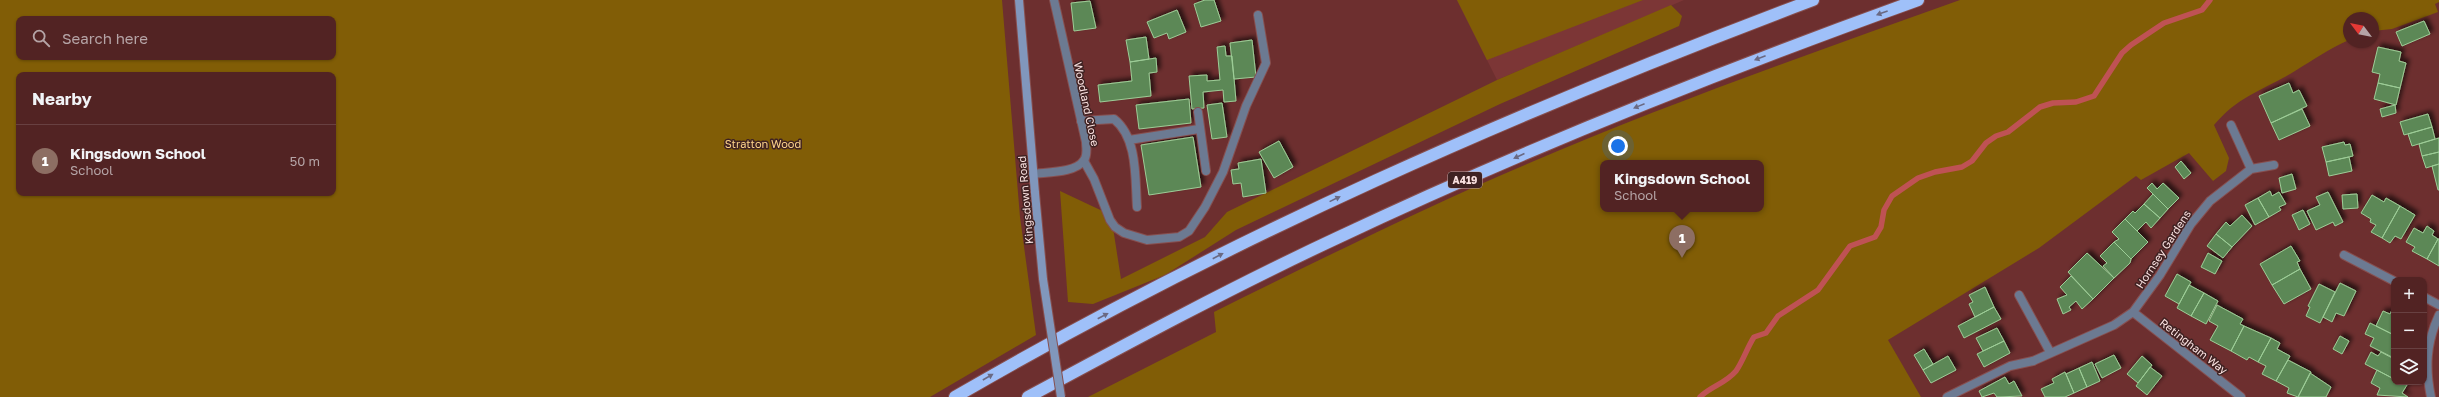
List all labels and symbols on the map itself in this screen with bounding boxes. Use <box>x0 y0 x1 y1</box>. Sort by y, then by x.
one-way arrow <box>1875 10 1887 16</box>
north arrow <box>2343 12 2379 48</box>
one-way arrow <box>1753 56 1765 62</box>
street label: Woodland Close <box>1072 61 1102 147</box>
one-way arrow <box>1632 103 1644 109</box>
your location <box>1608 136 1628 156</box>
park label: Stratton Wood <box>725 137 801 150</box>
one-way arrow <box>1513 153 1525 159</box>
street label: Kingsdown Road <box>1015 155 1035 245</box>
road number: A419 <box>1448 172 1482 188</box>
one-way arrow <box>1329 196 1341 202</box>
street label: Hornsey Gardens <box>2133 207 2193 291</box>
pin: 1 <box>1669 225 1695 258</box>
one-way arrow <box>1212 252 1224 259</box>
one-way arrow <box>1097 313 1109 319</box>
street label: Retingham Way <box>2158 316 2230 376</box>
one-way arrow <box>982 374 994 381</box>

